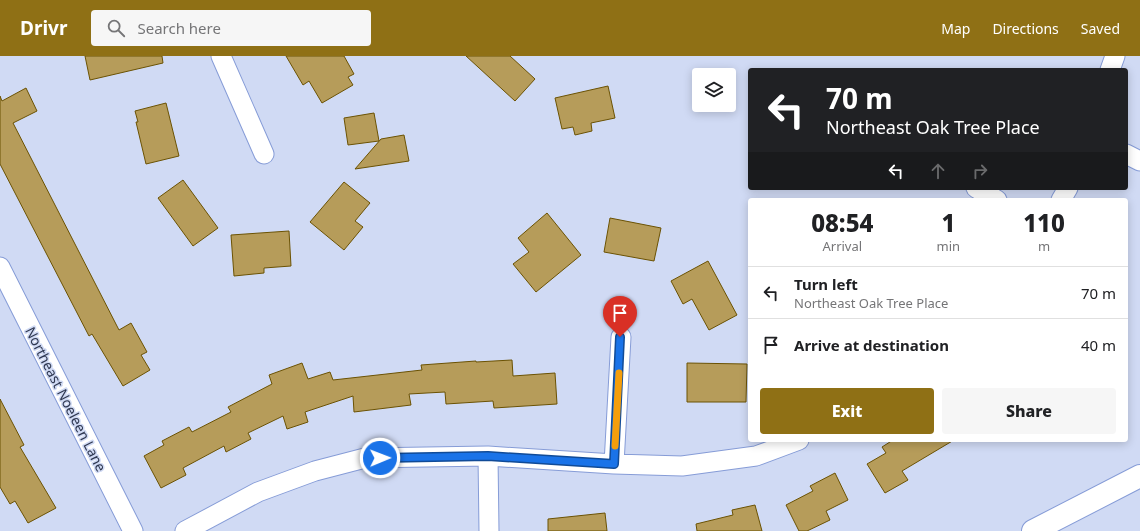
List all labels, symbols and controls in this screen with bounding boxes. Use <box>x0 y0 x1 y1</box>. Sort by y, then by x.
search box <box>91 10 371 46</box>
text: Drivr <box>20 15 67 41</box>
icon: search <box>105 17 127 39</box>
text: Search here <box>137 18 221 38</box>
text: Map <box>941 19 970 38</box>
text: Directions <box>992 19 1059 38</box>
text: Saved <box>1081 19 1120 38</box>
map controls <box>692 68 736 112</box>
button: layers <box>692 68 736 112</box>
text: 70 m <box>826 79 893 117</box>
icon: left <box>760 84 812 136</box>
text: Northeast Oak Tree Place <box>826 115 1040 139</box>
icon: left <box>885 160 907 182</box>
icon: ahead <box>927 160 949 182</box>
icon: right <box>969 160 991 182</box>
text: 08:54 <box>811 206 873 239</box>
text: 1 <box>941 206 955 239</box>
text: 110 <box>1023 206 1065 239</box>
text: Arrival <box>822 237 862 255</box>
text: min <box>937 237 960 255</box>
text: m <box>1038 237 1050 255</box>
text: Turn left <box>794 274 858 294</box>
icon: left <box>760 282 782 304</box>
text: 70 m <box>1081 283 1116 303</box>
text: Northeast Oak Tree Place <box>794 294 948 312</box>
pin <box>603 296 637 337</box>
icon: arrive <box>609 302 631 324</box>
street label: Northeast Noeleen Lane <box>21 323 111 475</box>
icon: arrive <box>760 334 782 356</box>
text: Arrive at destination <box>794 335 949 355</box>
text: 40 m <box>1081 335 1116 355</box>
button: Exit <box>760 388 934 434</box>
button: Share <box>942 388 1116 434</box>
position arrow <box>359 437 401 479</box>

